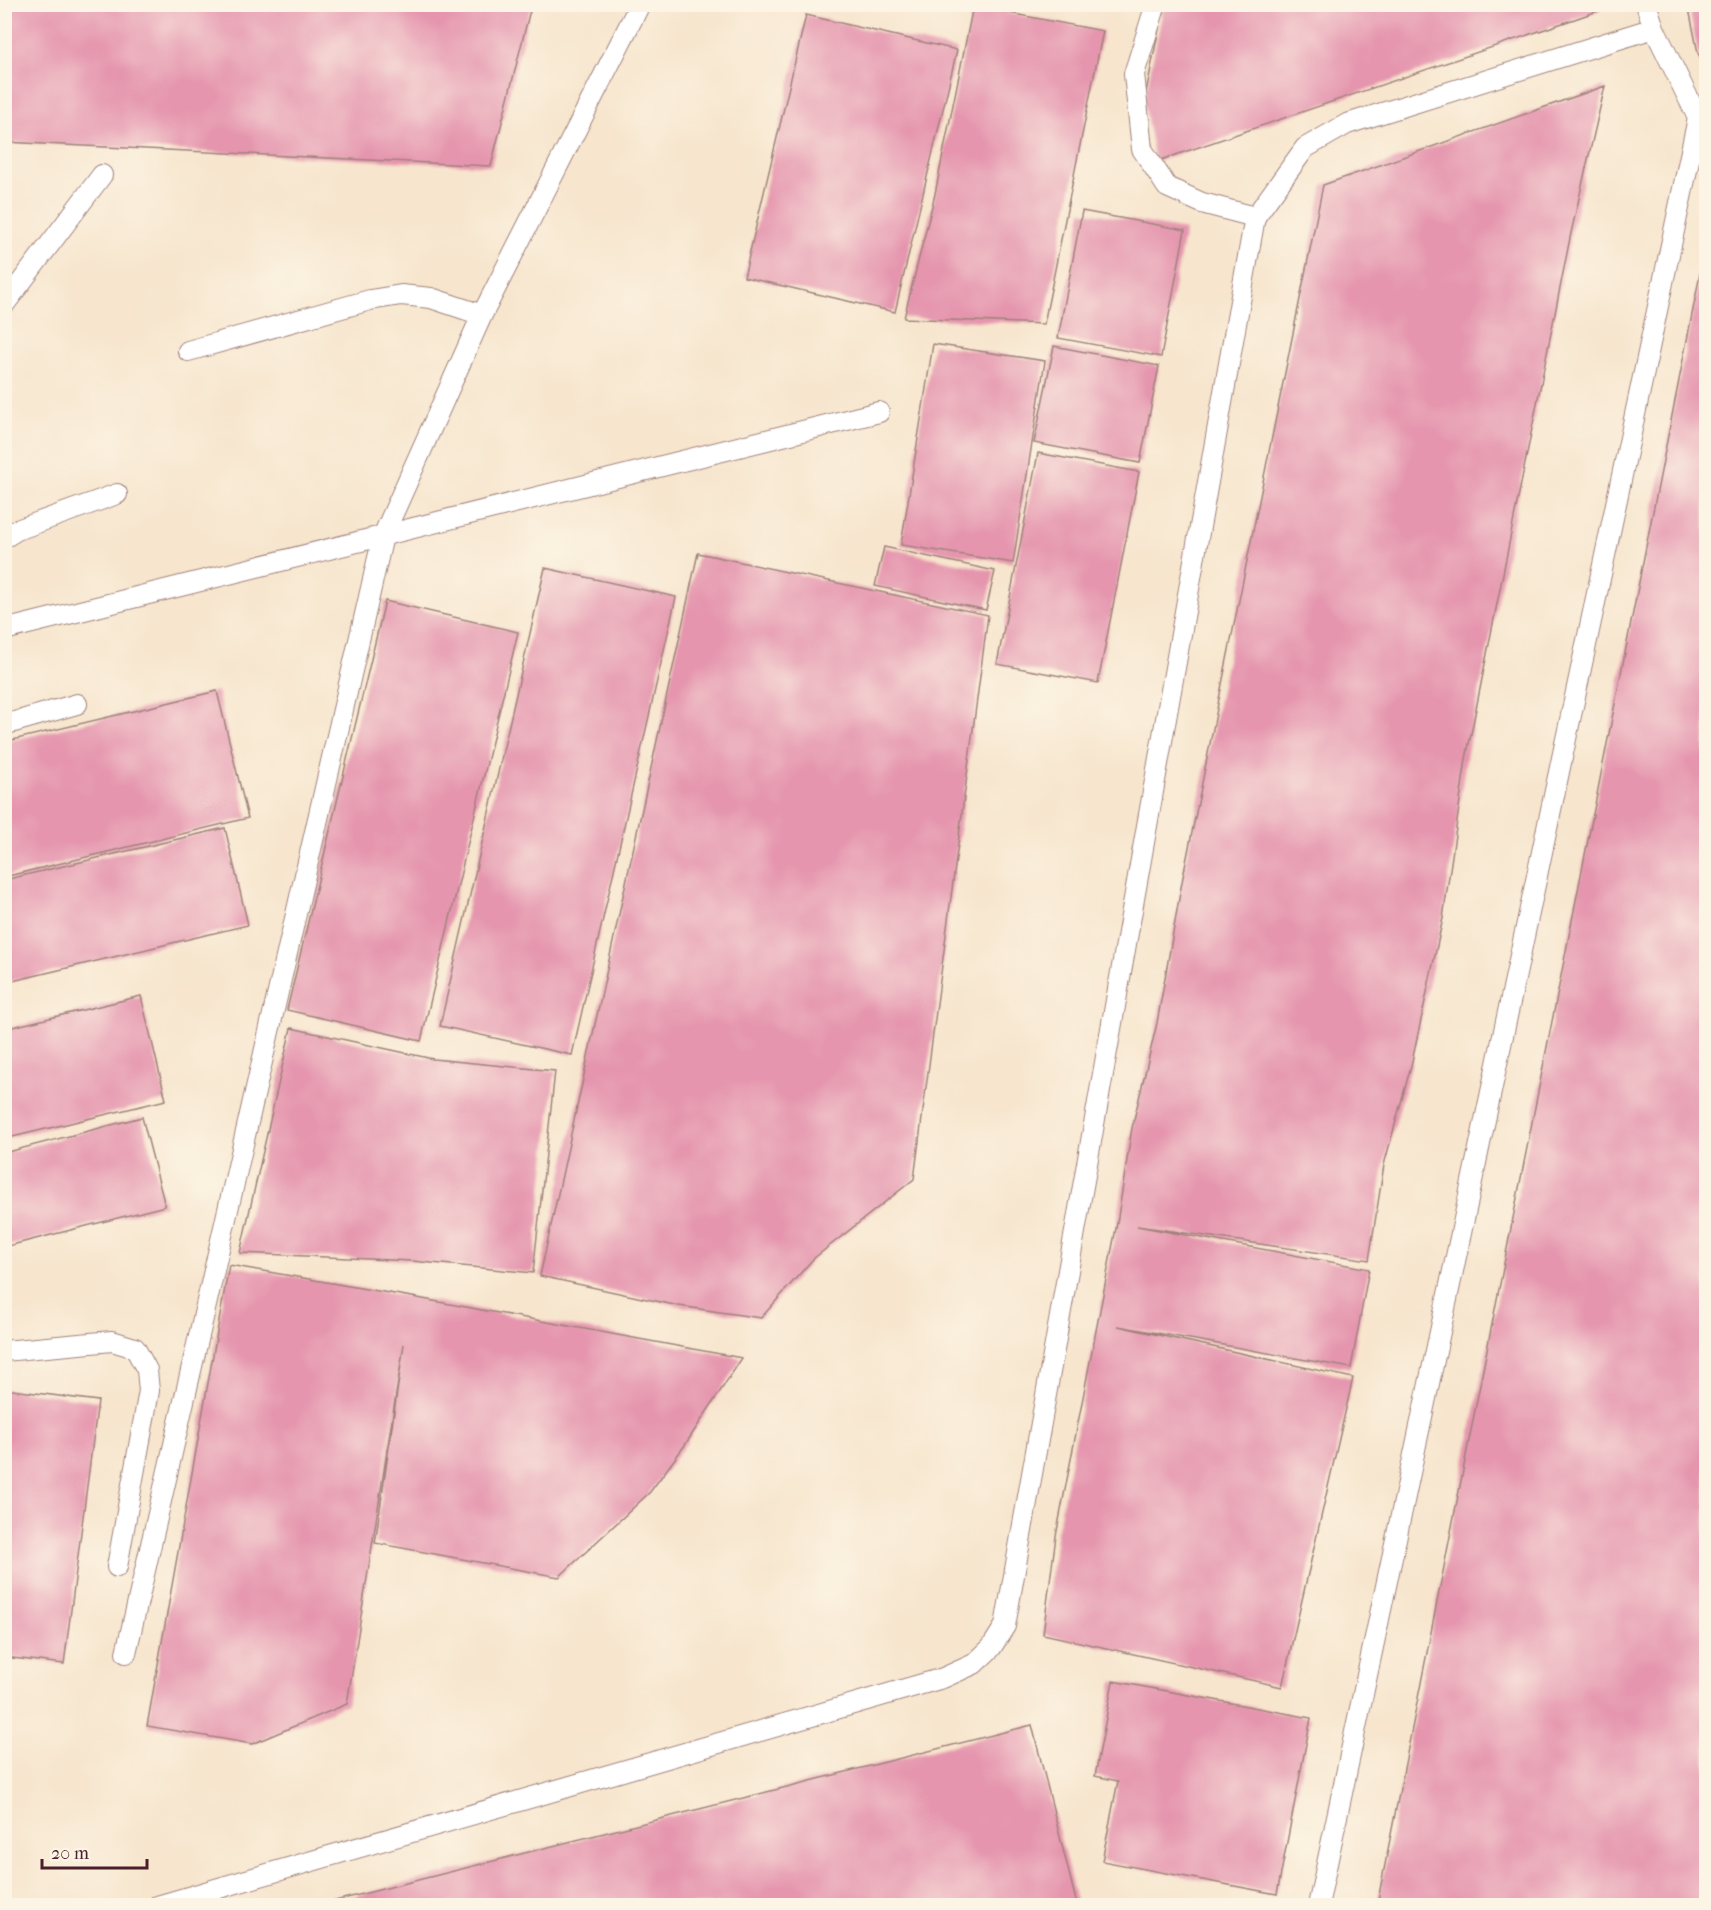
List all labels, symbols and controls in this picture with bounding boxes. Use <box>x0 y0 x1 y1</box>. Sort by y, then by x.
scale bar <box>42 1832 147 1870</box>
text: 20 m <box>51 1843 89 1864</box>

